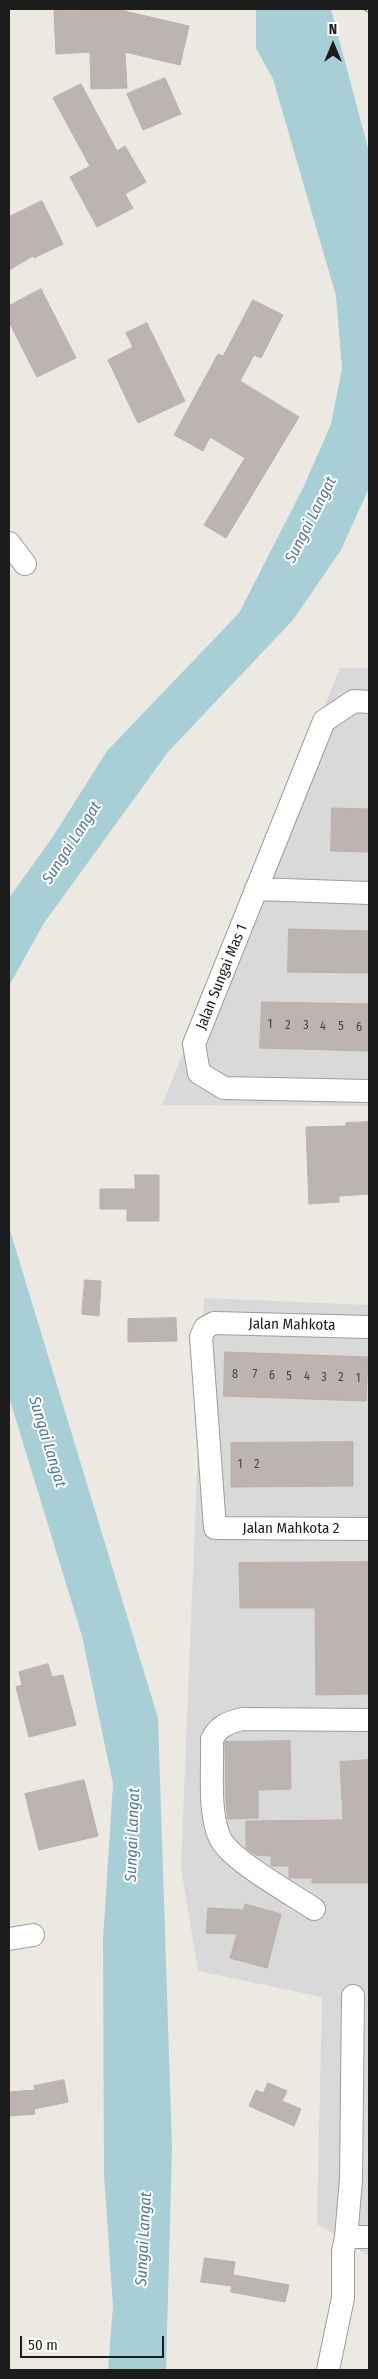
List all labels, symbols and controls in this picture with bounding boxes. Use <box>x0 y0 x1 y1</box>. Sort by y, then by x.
north arrow <box>308 20 358 70</box>
text: N <box>329 21 337 38</box>
water label: Sungai Langat <box>281 474 341 566</box>
water label: Sungai Langat <box>38 798 106 888</box>
street label: Jalan Sungai Mas 1 <box>193 922 251 1032</box>
house number: 1 <box>268 1018 272 1032</box>
house number: 2 <box>285 1019 291 1033</box>
house number: 3 <box>303 1019 309 1033</box>
house number: 4 <box>320 1020 326 1034</box>
house number: 5 <box>338 1020 344 1034</box>
house number: 6 <box>356 1021 362 1035</box>
street label: Jalan Mahkota <box>248 1315 336 1335</box>
house number: 8 <box>232 1368 238 1382</box>
house number: 7 <box>253 1368 257 1382</box>
house number: 6 <box>269 1369 275 1383</box>
house number: 5 <box>286 1370 292 1384</box>
house number: 4 <box>304 1370 310 1384</box>
house number: 3 <box>321 1371 327 1385</box>
house number: 2 <box>338 1371 344 1385</box>
house number: 1 <box>356 1372 360 1386</box>
water label: Sungai Langat <box>24 1394 70 1490</box>
house number: 1 <box>238 1458 242 1472</box>
house number: 2 <box>254 1458 260 1472</box>
street label: Jalan Mahkota 2 <box>243 1520 339 1538</box>
water label: Sungai Langat <box>122 1788 144 1882</box>
water label: Sungai Langat <box>132 2192 156 2286</box>
scale bar <box>22 2326 166 2358</box>
text: 50 m <box>28 2336 58 2354</box>

